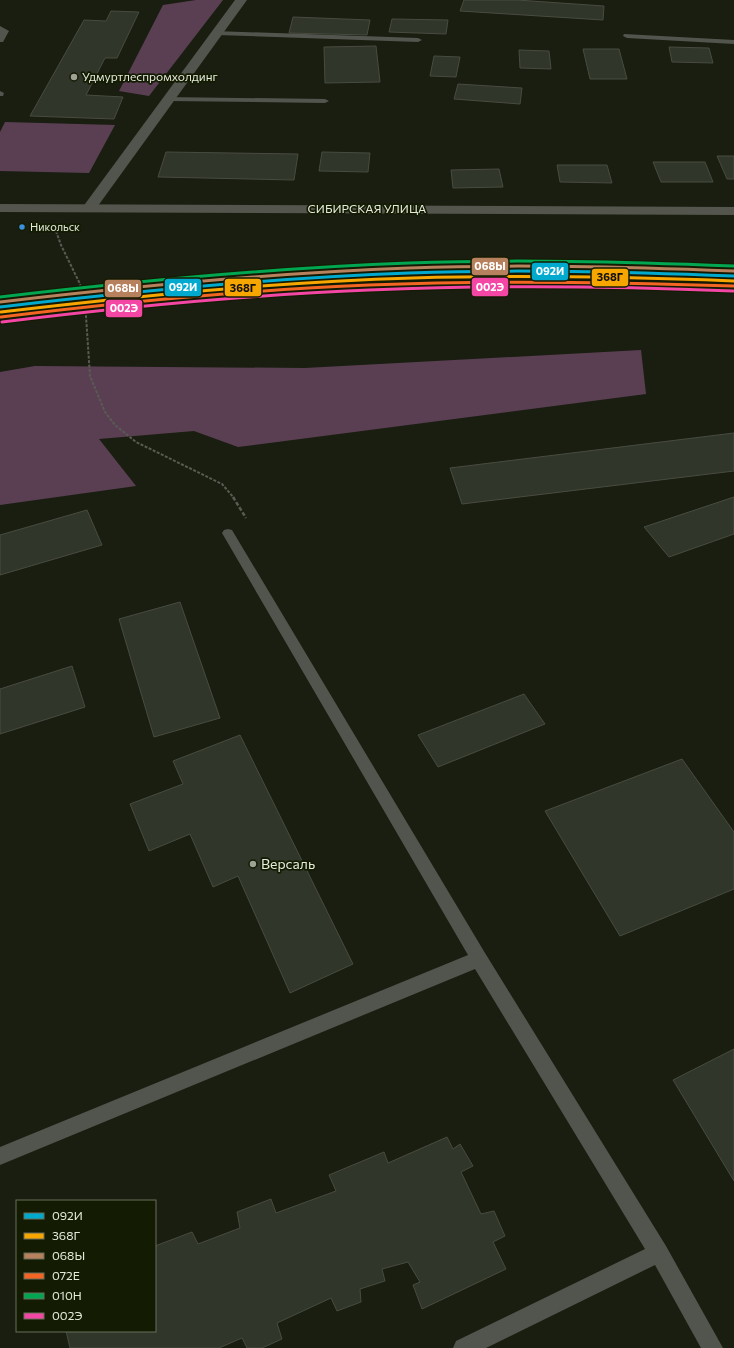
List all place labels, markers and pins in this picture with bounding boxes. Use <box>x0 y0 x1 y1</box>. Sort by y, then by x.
place label: Удмуртлеспромхолдинг <box>82 69 218 83</box>
marker: Удмуртлеспромхолдинг <box>69 72 79 82</box>
place label: Никольск <box>30 220 80 233</box>
marker: Никольск <box>17 222 27 232</box>
place label: Версаль <box>261 855 315 872</box>
marker: Версаль <box>248 859 258 869</box>

